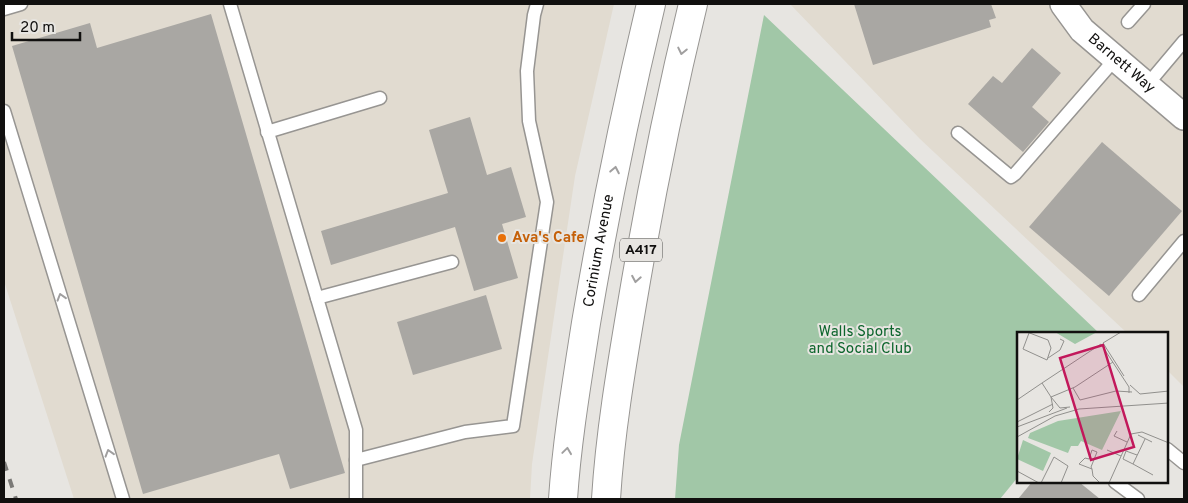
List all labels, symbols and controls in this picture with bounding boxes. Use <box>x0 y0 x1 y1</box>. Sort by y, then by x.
scale bar <box>12 10 80 42</box>
text: 20 m <box>20 19 55 38</box>
street label: Barnett Way <box>1084 30 1159 98</box>
one-way arrow <box>677 47 688 56</box>
one-way arrow <box>609 165 620 174</box>
street label: Corinium Avenue <box>579 193 619 309</box>
place label: Ava's Cafe <box>512 229 585 248</box>
marker: Ava's Cafe <box>496 232 508 244</box>
road number: A417 <box>620 238 662 262</box>
one-way arrow <box>631 275 641 283</box>
one-way arrow <box>57 294 67 302</box>
park label: Walls Sports and Social Club <box>808 323 912 359</box>
inset map <box>1017 332 1168 483</box>
one-way arrow <box>562 446 572 455</box>
one-way arrow <box>104 449 114 457</box>

